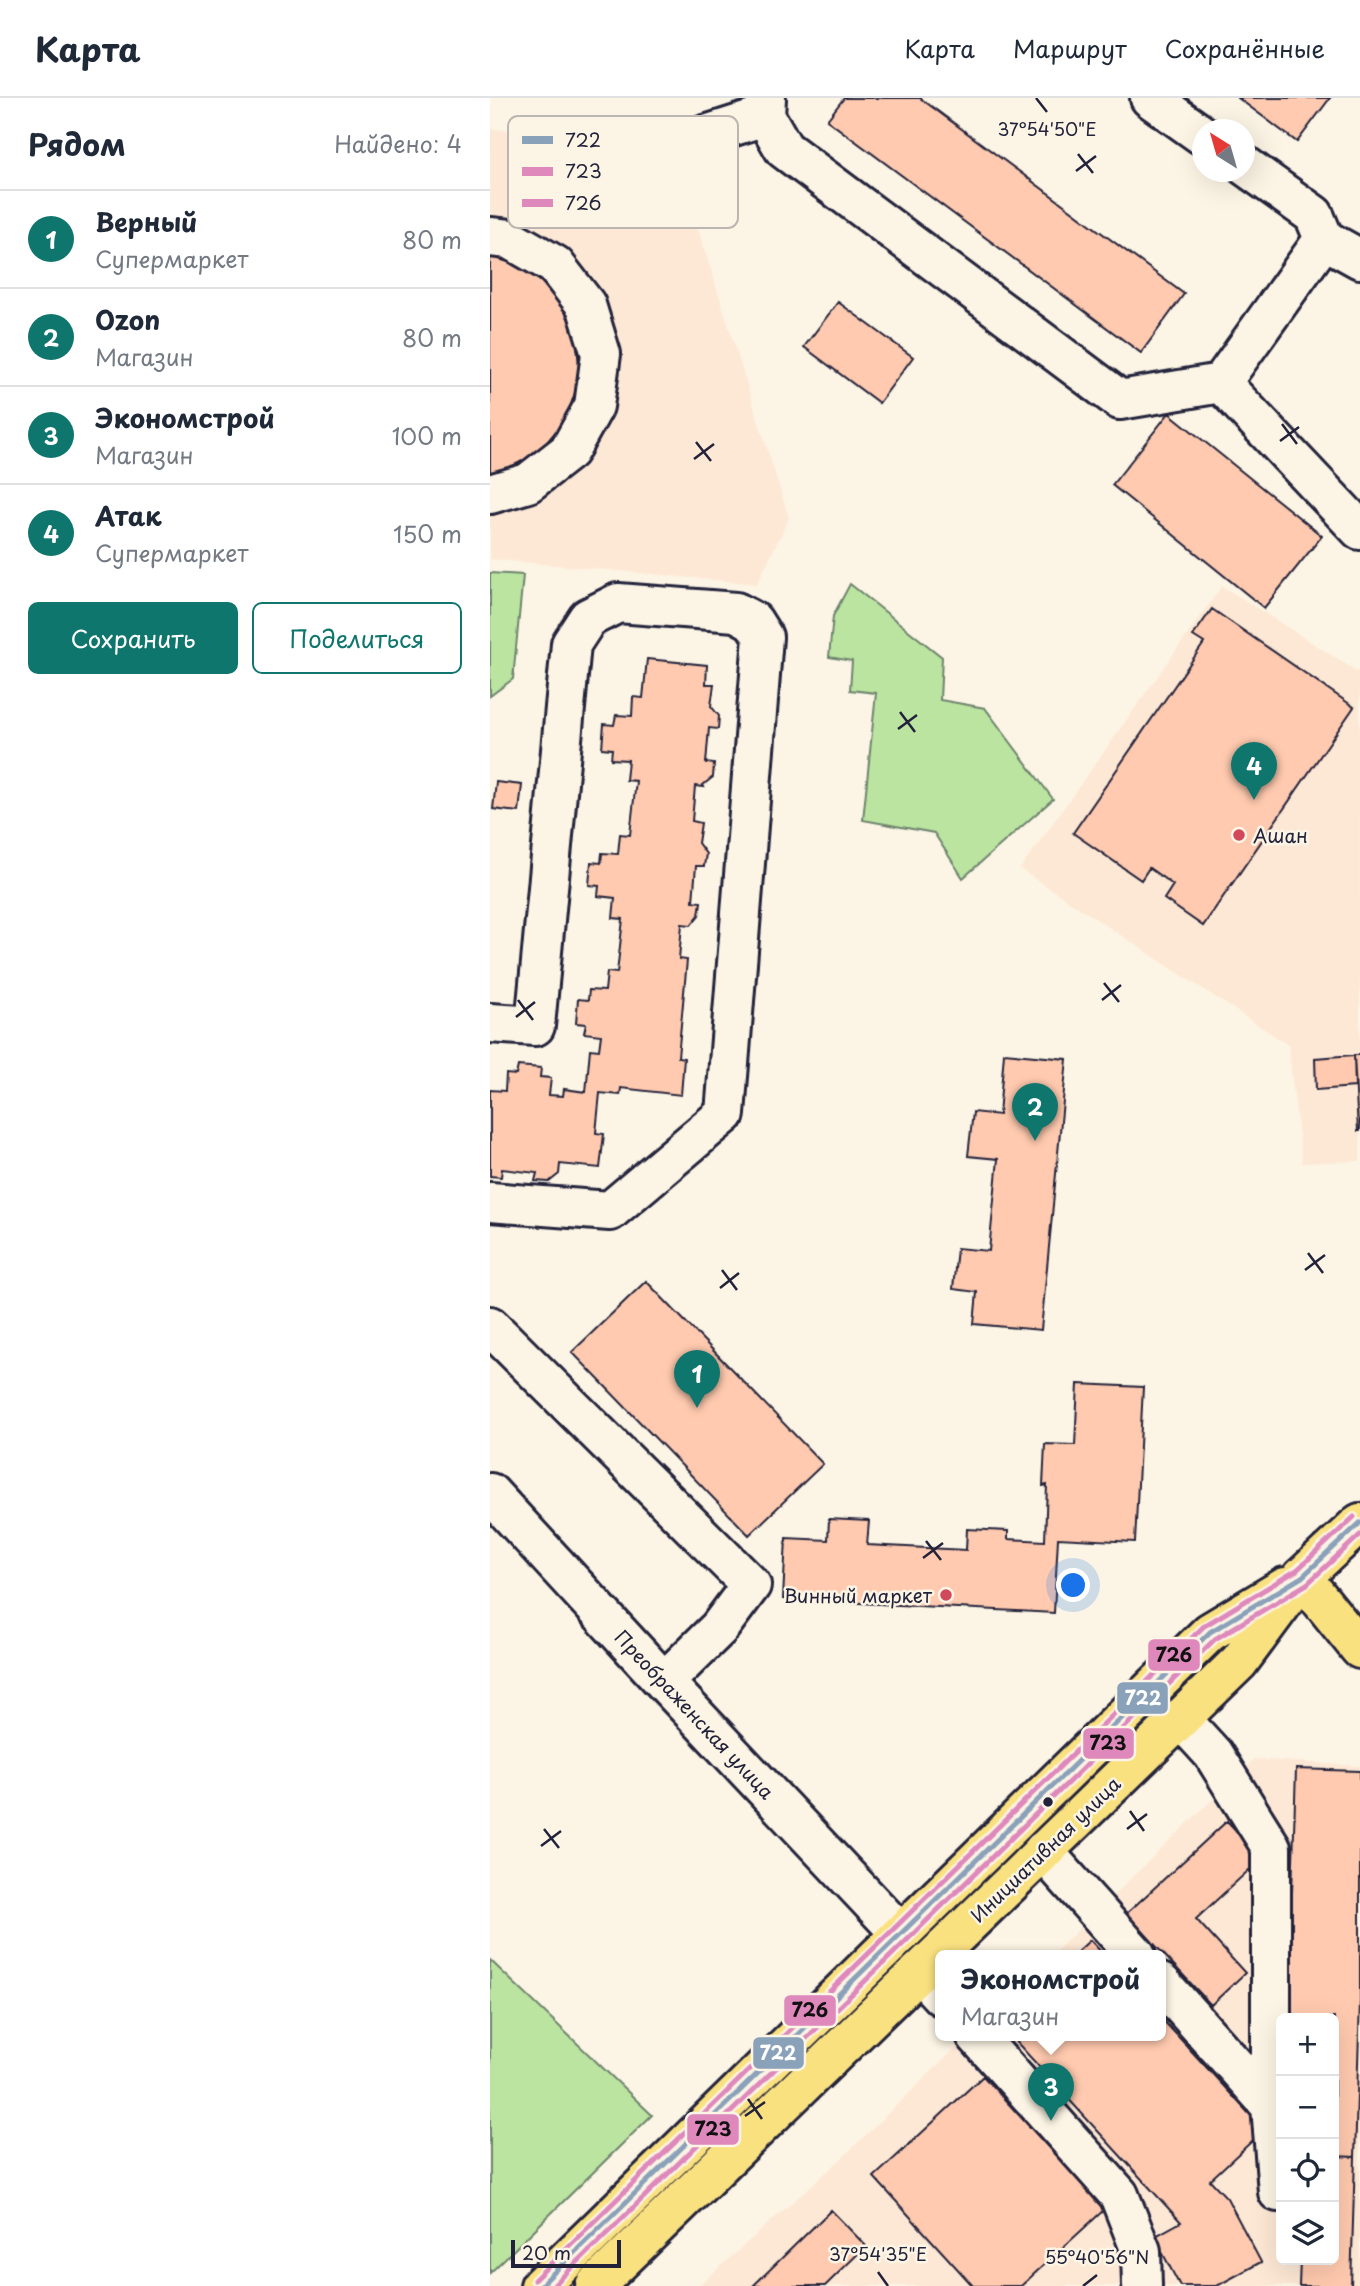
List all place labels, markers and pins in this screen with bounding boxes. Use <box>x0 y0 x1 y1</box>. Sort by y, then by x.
pin: 4 <box>1231 742 1277 800</box>
place label: Ашан <box>1253 821 1308 849</box>
marker: Ашан <box>1231 827 1247 843</box>
pin: 2 <box>1012 1083 1058 1141</box>
pin: 1 <box>674 1350 720 1408</box>
place label: Винный маркет <box>784 1581 933 1609</box>
marker: Винный маркет <box>938 1587 954 1603</box>
unlabelled marker <box>1041 1795 1055 1809</box>
pin: 3 <box>1028 2063 1074 2121</box>

